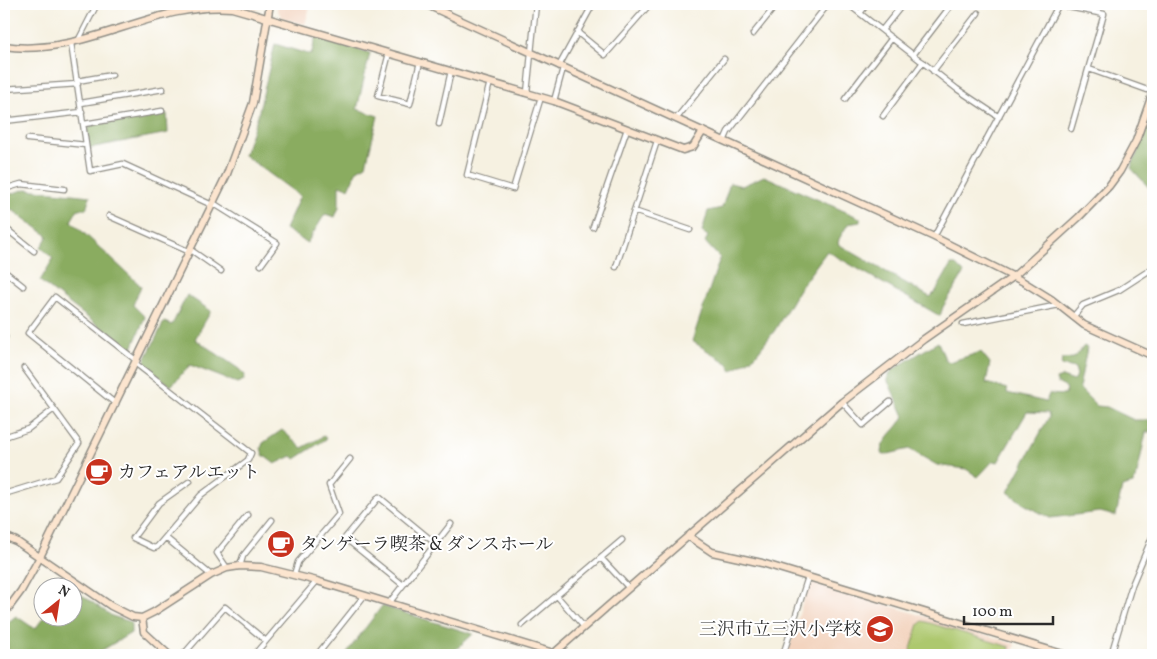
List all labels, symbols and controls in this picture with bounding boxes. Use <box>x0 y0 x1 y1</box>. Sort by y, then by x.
cafe icon: カフェアルエット <box>84 457 114 487</box>
place label: カフェアルエット <box>118 461 260 486</box>
cafe icon: タンゲーラ喫茶 & ダンスホール <box>266 529 296 559</box>
place label: タンゲーラ喫茶 & ダンスホール <box>300 533 553 558</box>
north arrow <box>32 576 82 626</box>
text: N <box>55 581 73 603</box>
scale bar <box>964 594 1053 626</box>
text: 100 m <box>972 602 1012 623</box>
school or university icon: 三沢市立三沢小学校 <box>865 614 895 644</box>
place label: 三沢市立三沢小学校 <box>699 618 861 643</box>

